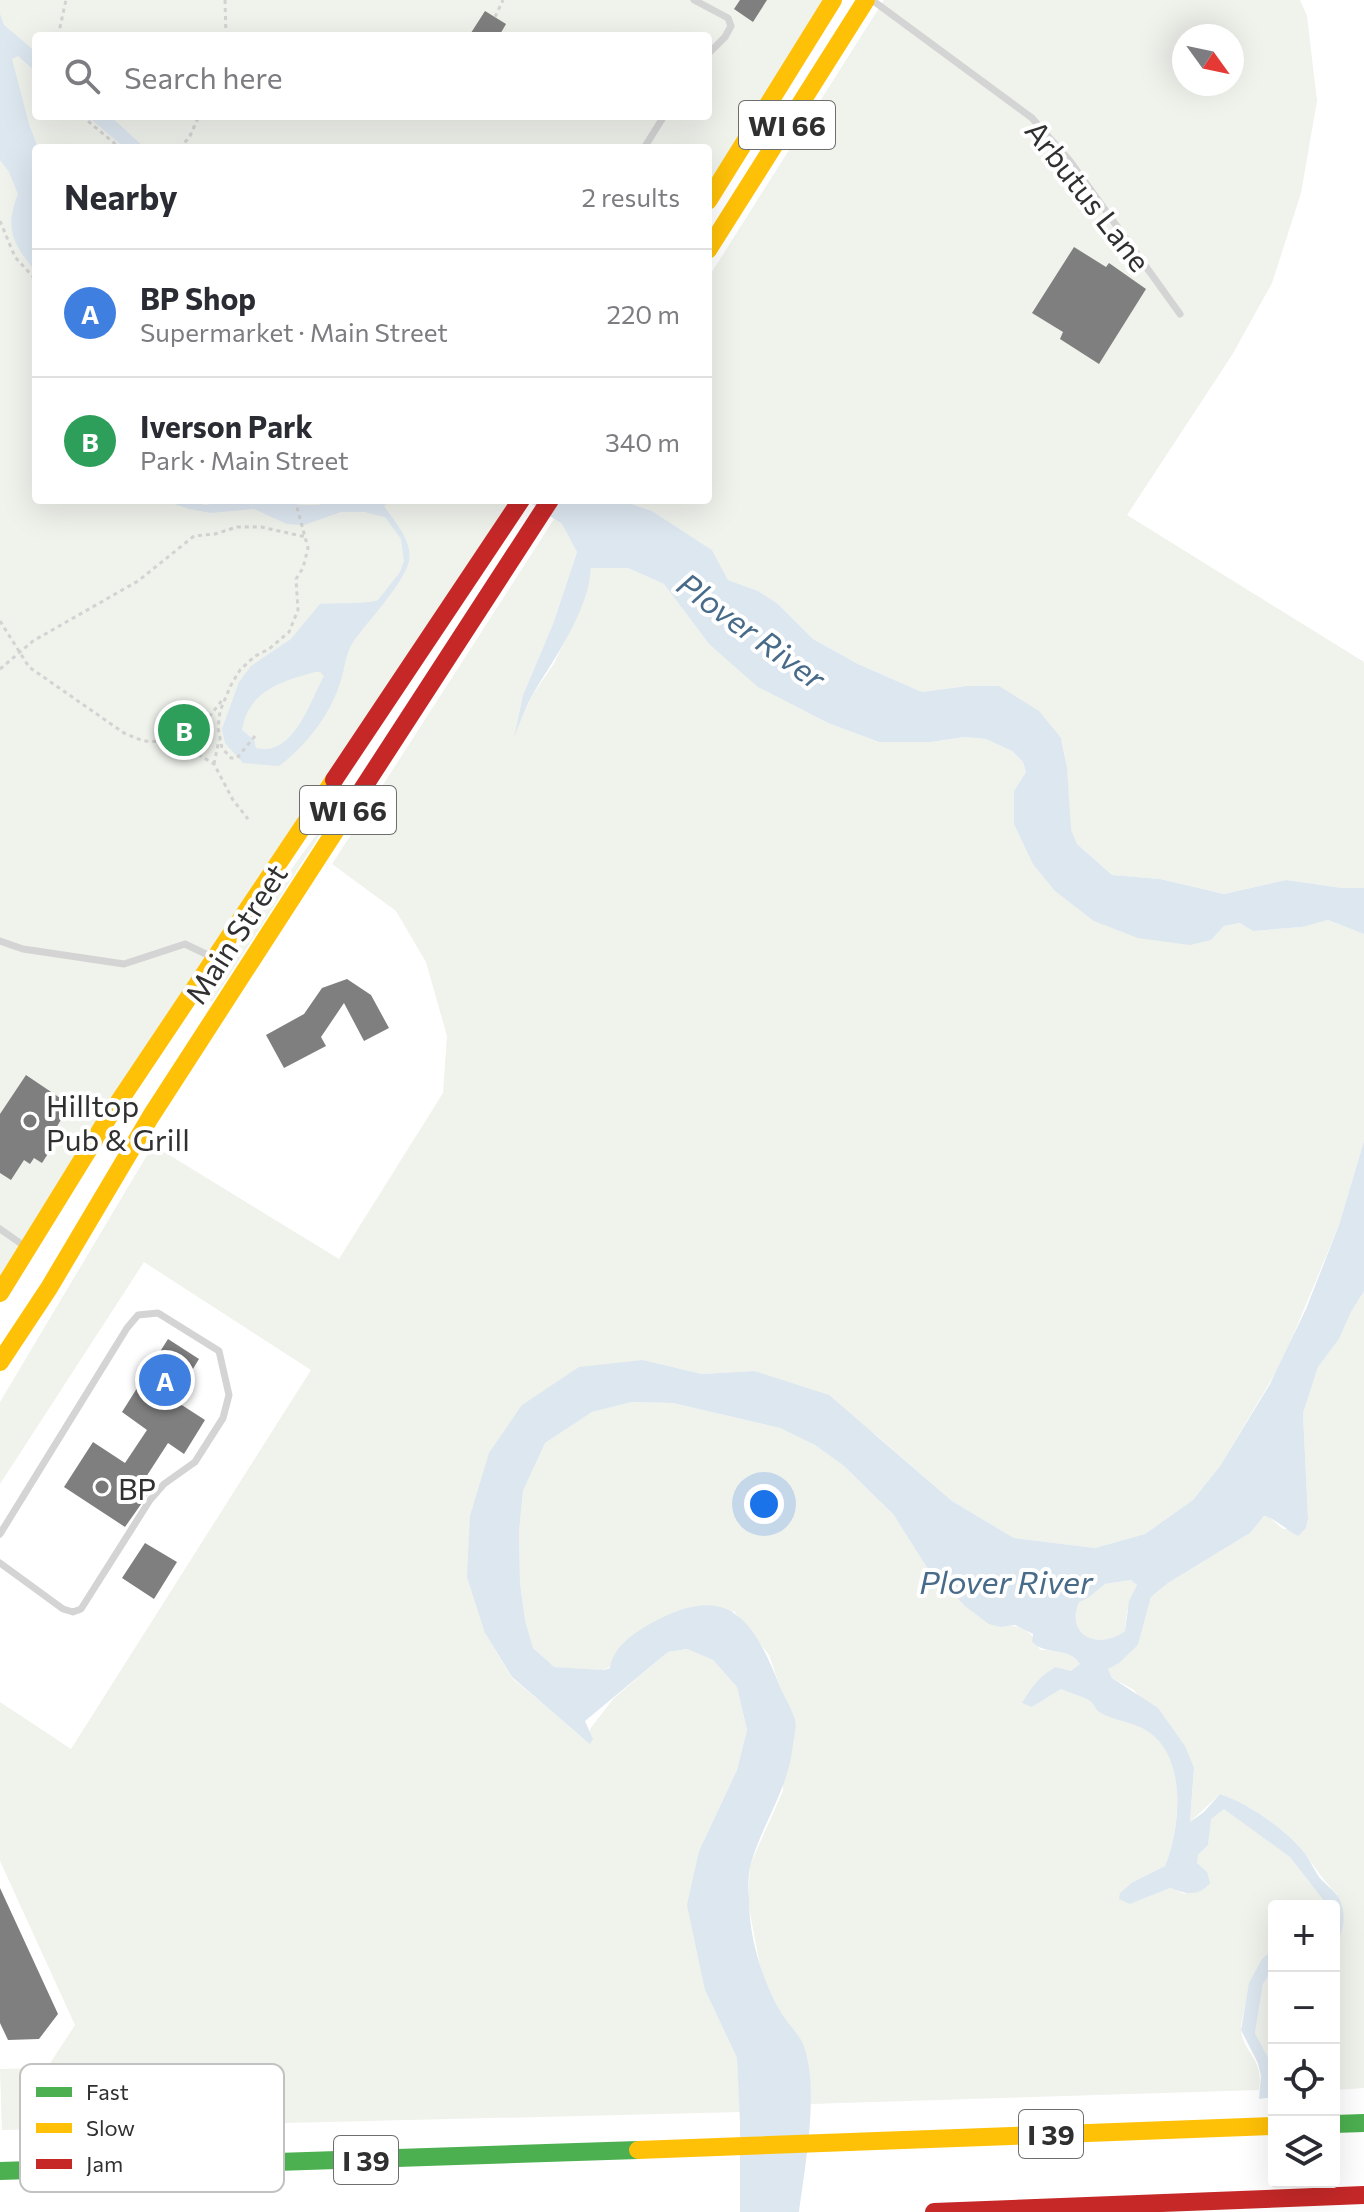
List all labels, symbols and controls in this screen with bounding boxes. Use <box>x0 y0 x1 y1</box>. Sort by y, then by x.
north arrow <box>1172 24 1244 96</box>
search box <box>32 32 712 120</box>
icon: search <box>60 54 104 98</box>
text: Search here <box>124 58 283 95</box>
road number: WI 66 <box>739 101 835 149</box>
street label: Arbutus Lane <box>1019 112 1159 278</box>
text: Nearby <box>64 175 178 217</box>
text: 2 results <box>582 181 680 212</box>
text: BP Shop <box>140 279 256 316</box>
text: A <box>81 298 99 329</box>
text: 220 m <box>607 298 680 329</box>
text: Supermarket · Main Street <box>140 316 448 347</box>
text: Iverson Park <box>140 407 313 444</box>
text: B <box>81 426 99 457</box>
text: 340 m <box>605 426 680 457</box>
text: Park · Main Street <box>140 444 349 475</box>
water label: Plover River <box>670 563 835 698</box>
pin: B <box>158 700 210 760</box>
road number: WI 66 <box>300 786 396 834</box>
street label: Main Street <box>176 856 294 1010</box>
place label: Hilltop Pub & Grill <box>46 1086 190 1157</box>
marker: Hilltop Pub & Grill <box>21 1112 39 1130</box>
pin: A <box>139 1350 191 1410</box>
place label: BP <box>118 1469 156 1506</box>
marker: BP <box>93 1478 111 1496</box>
your location <box>744 1484 784 1524</box>
water label: Plover River <box>919 1561 1094 1601</box>
map controls <box>1268 1900 1340 2188</box>
button: + <box>1268 1900 1340 1972</box>
button: − <box>1268 1972 1340 2044</box>
button: locate <box>1268 2044 1340 2116</box>
legend <box>20 2064 284 2192</box>
text: Fast <box>86 2078 129 2105</box>
road number: I 39 <box>1019 2110 1083 2158</box>
text: Slow <box>86 2114 135 2141</box>
button: layers <box>1268 2116 1340 2188</box>
road number: I 39 <box>334 2136 398 2184</box>
text: Jam <box>86 2150 123 2177</box>

